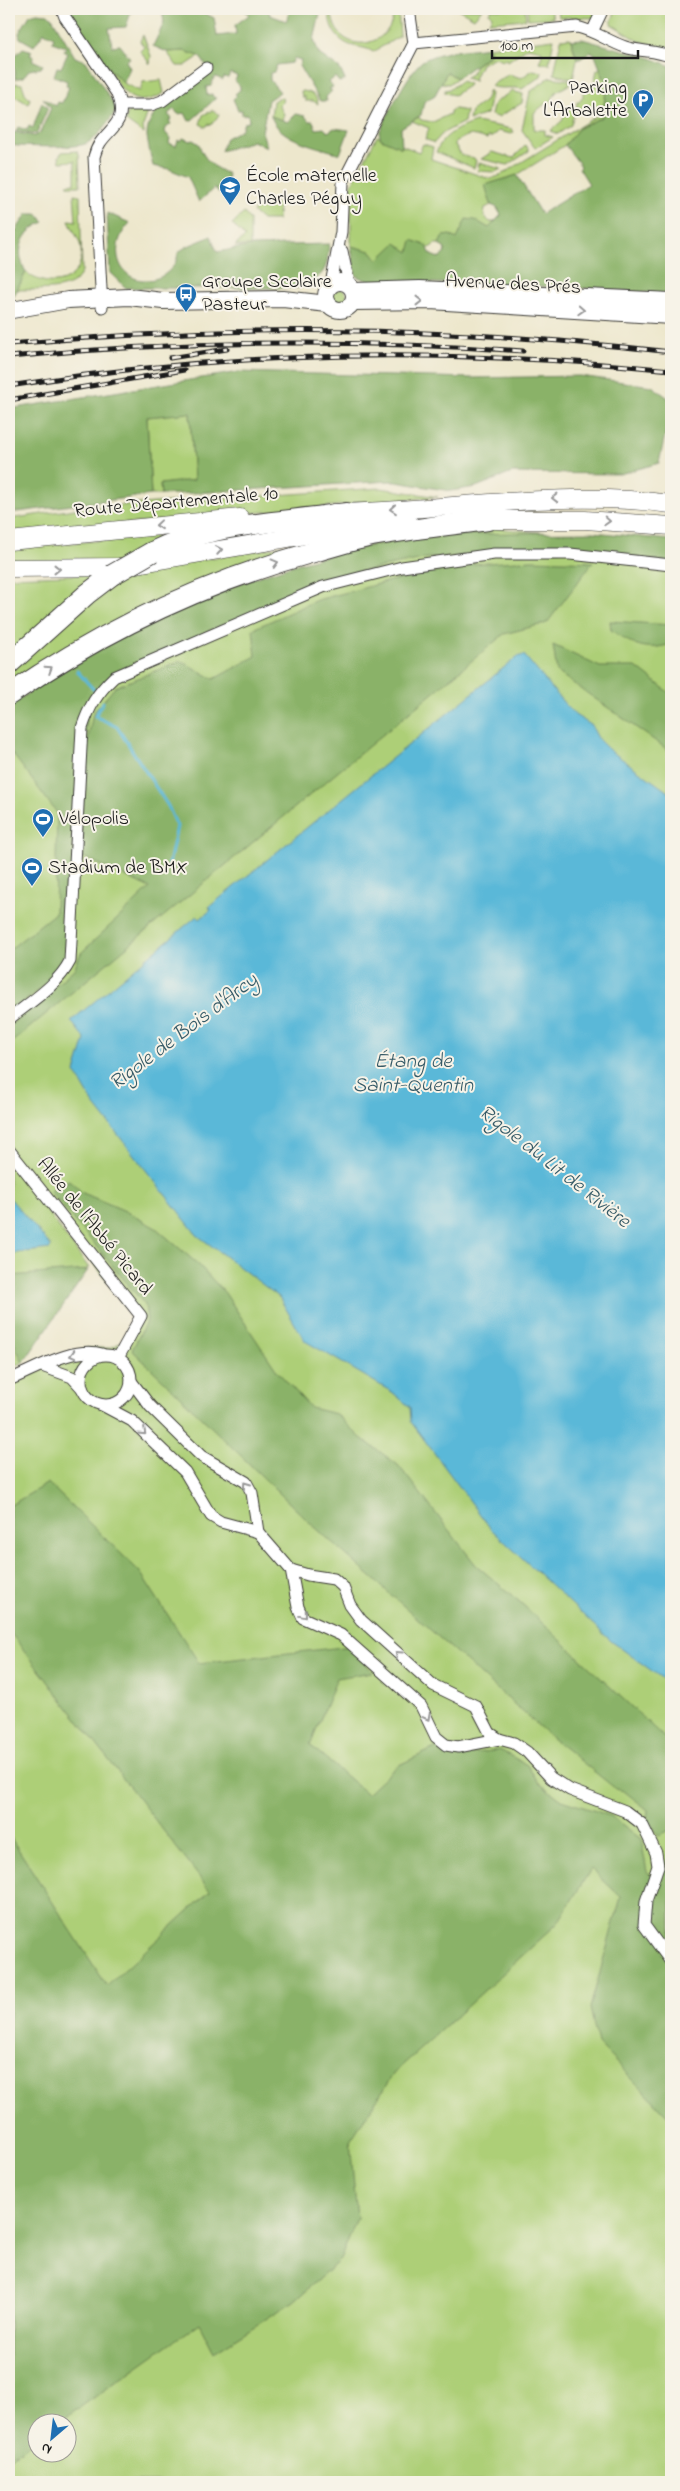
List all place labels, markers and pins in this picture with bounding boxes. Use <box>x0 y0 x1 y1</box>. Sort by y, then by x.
place label: Parking L'Arbalette <box>543 74 627 126</box>
parking icon: Parking L'Arbalette <box>631 88 655 119</box>
place label: École maternelle Charles Péguy <box>246 162 377 215</box>
school or university icon: École maternelle Charles Péguy <box>218 175 242 206</box>
place label: Groupe Scolaire Pasteur <box>202 268 332 320</box>
bus stop icon: Groupe Scolaire Pasteur <box>174 282 198 313</box>
place label: Vélopolis <box>58 805 129 834</box>
sports icon: Vélopolis <box>31 807 55 838</box>
place label: Stadium de BMX <box>48 854 188 883</box>
sports icon: Stadium de BMX <box>20 856 44 887</box>

